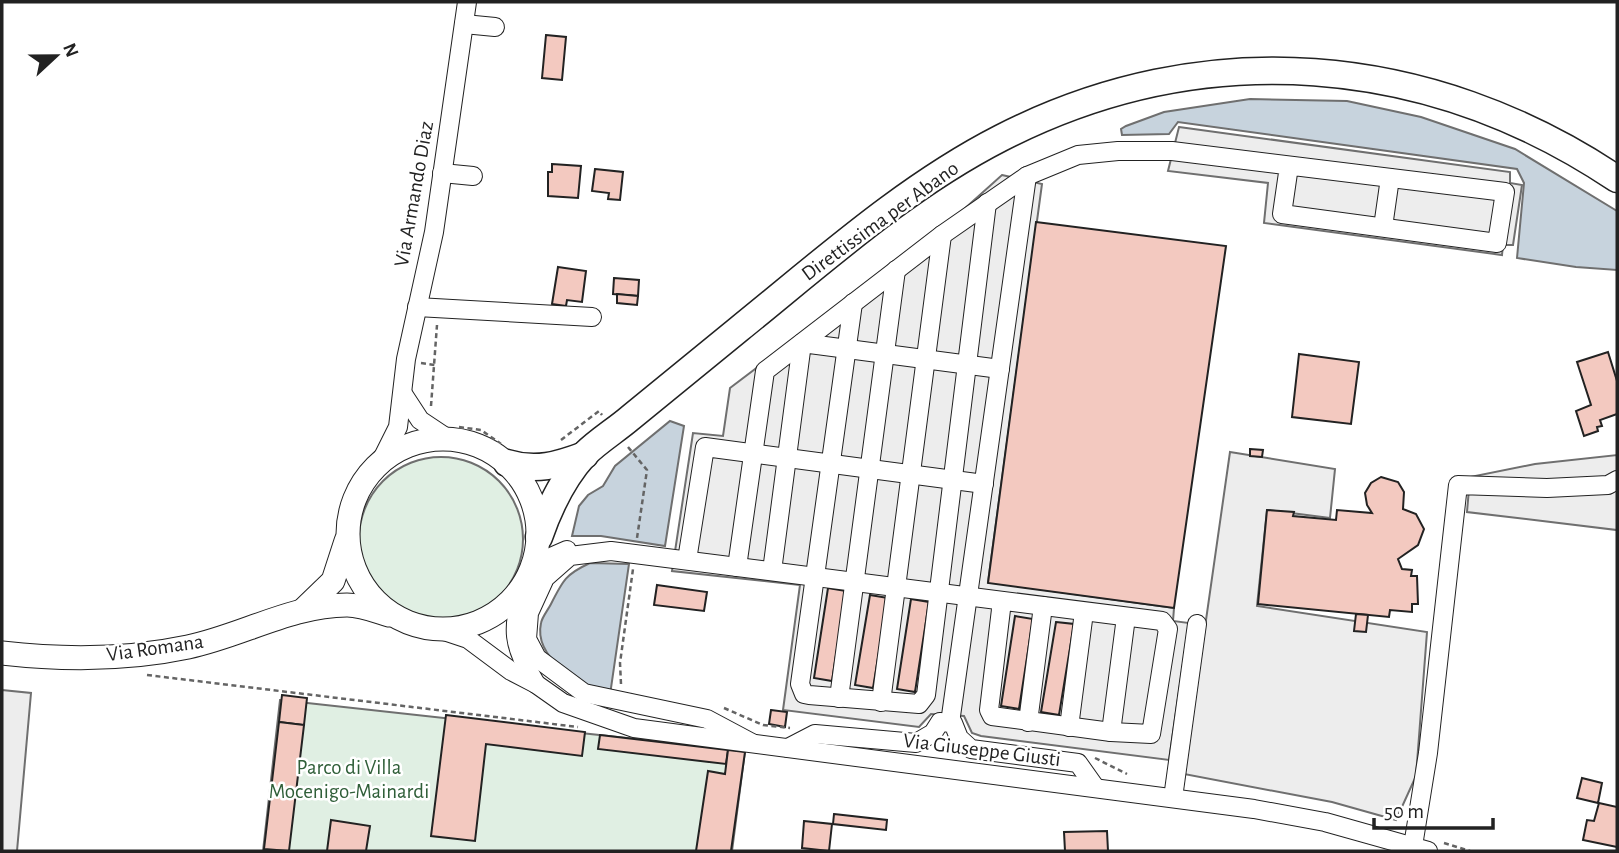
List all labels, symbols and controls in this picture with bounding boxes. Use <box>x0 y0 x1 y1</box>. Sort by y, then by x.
north arrow <box>21 21 91 91</box>
text: N <box>59 41 82 60</box>
street label: Via Armando Diaz <box>391 120 437 268</box>
street label: Direttissima per Abano <box>798 157 962 285</box>
street label: Via Romana <box>105 631 205 665</box>
street label: Via Giuseppe Giusti <box>902 730 1062 770</box>
park label: Parco di Villa Mocenigo-Mainardi <box>269 757 429 802</box>
scale bar <box>1374 786 1493 830</box>
text: 50 m <box>1384 801 1424 822</box>

